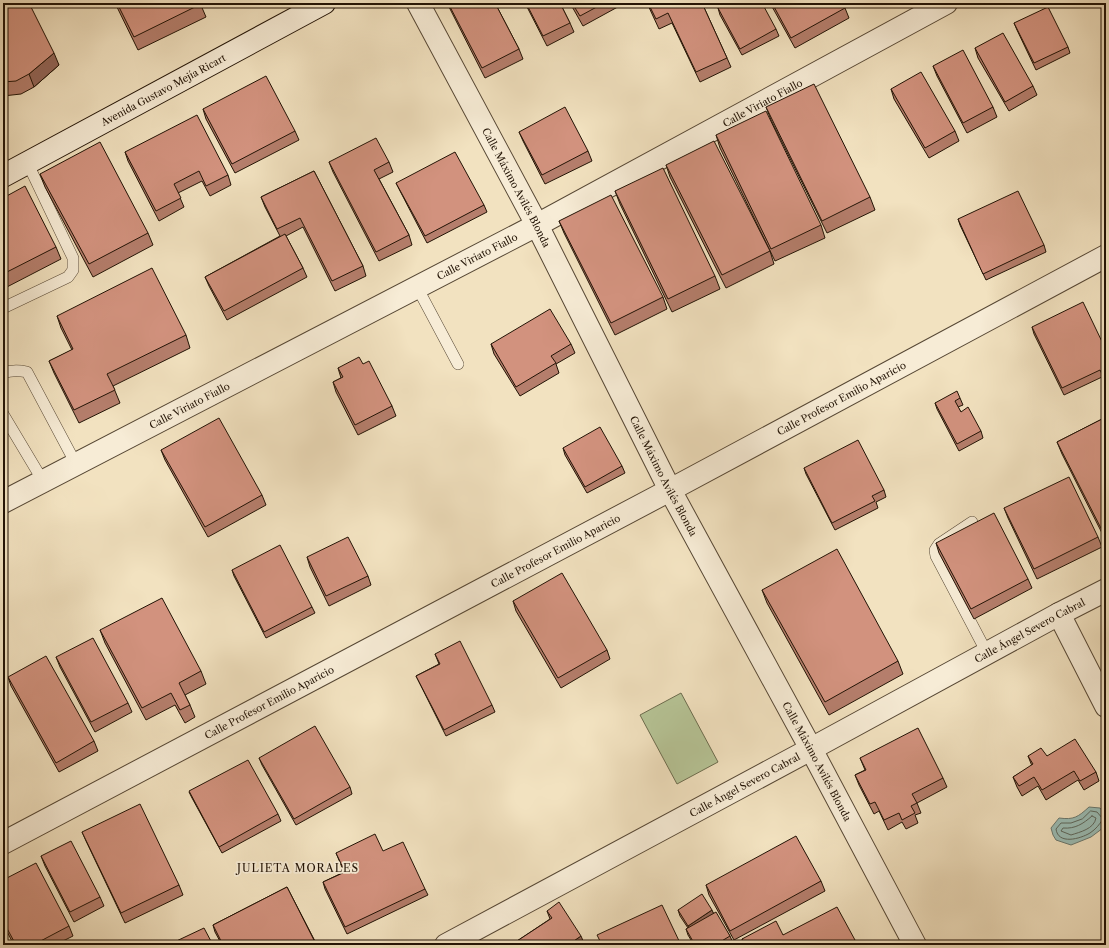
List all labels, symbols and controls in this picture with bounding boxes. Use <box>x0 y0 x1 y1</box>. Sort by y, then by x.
street label: Avenida Gustavo Mejía Ricart <box>98 51 228 129</box>
street label: Calle Viriato Fiallo <box>720 76 805 130</box>
street label: Calle Máximo Avilés Blonda <box>479 125 554 250</box>
street label: Calle Viriato Fiallo <box>435 230 520 282</box>
street label: Calle Profesor Emilio Aparicio <box>774 358 908 438</box>
street label: Calle Viriato Fiallo <box>147 379 232 432</box>
street label: Calle Máximo Avilés Blonda <box>627 414 701 539</box>
street label: Calle Profesor Emilio Aparicio <box>488 511 622 590</box>
street label: Calle Ángel Severo Cabral <box>972 595 1087 665</box>
street label: Calle Profesor Emilio Aparicio <box>202 663 336 742</box>
street label: Calle Máximo Avilés Blonda <box>780 699 855 824</box>
street label: Calle Ángel Severo Cabral <box>687 750 802 820</box>
district label: JULIETA MORALES <box>235 861 359 875</box>

